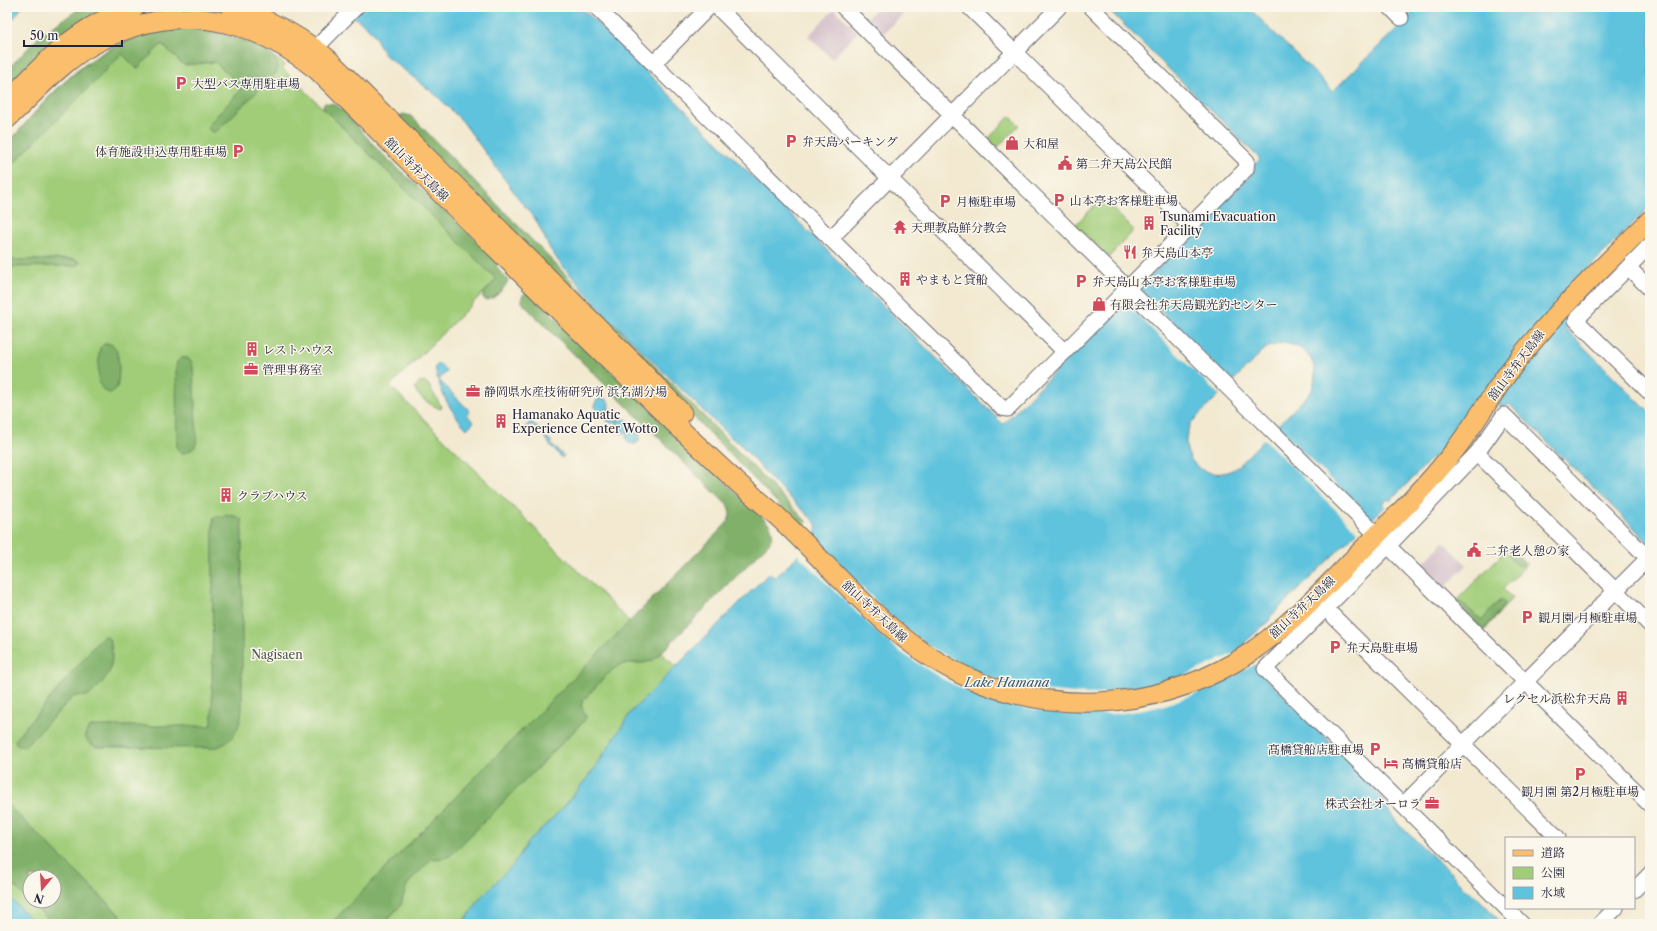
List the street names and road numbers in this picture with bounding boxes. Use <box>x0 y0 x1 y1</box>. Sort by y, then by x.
street label: 舘山寺弁天島線 <box>382 134 452 204</box>
street label: 舘山寺弁天島線 <box>1485 327 1547 403</box>
street label: 舘山寺弁天島線 <box>1266 573 1338 641</box>
street label: 舘山寺弁天島線 <box>839 577 911 645</box>

